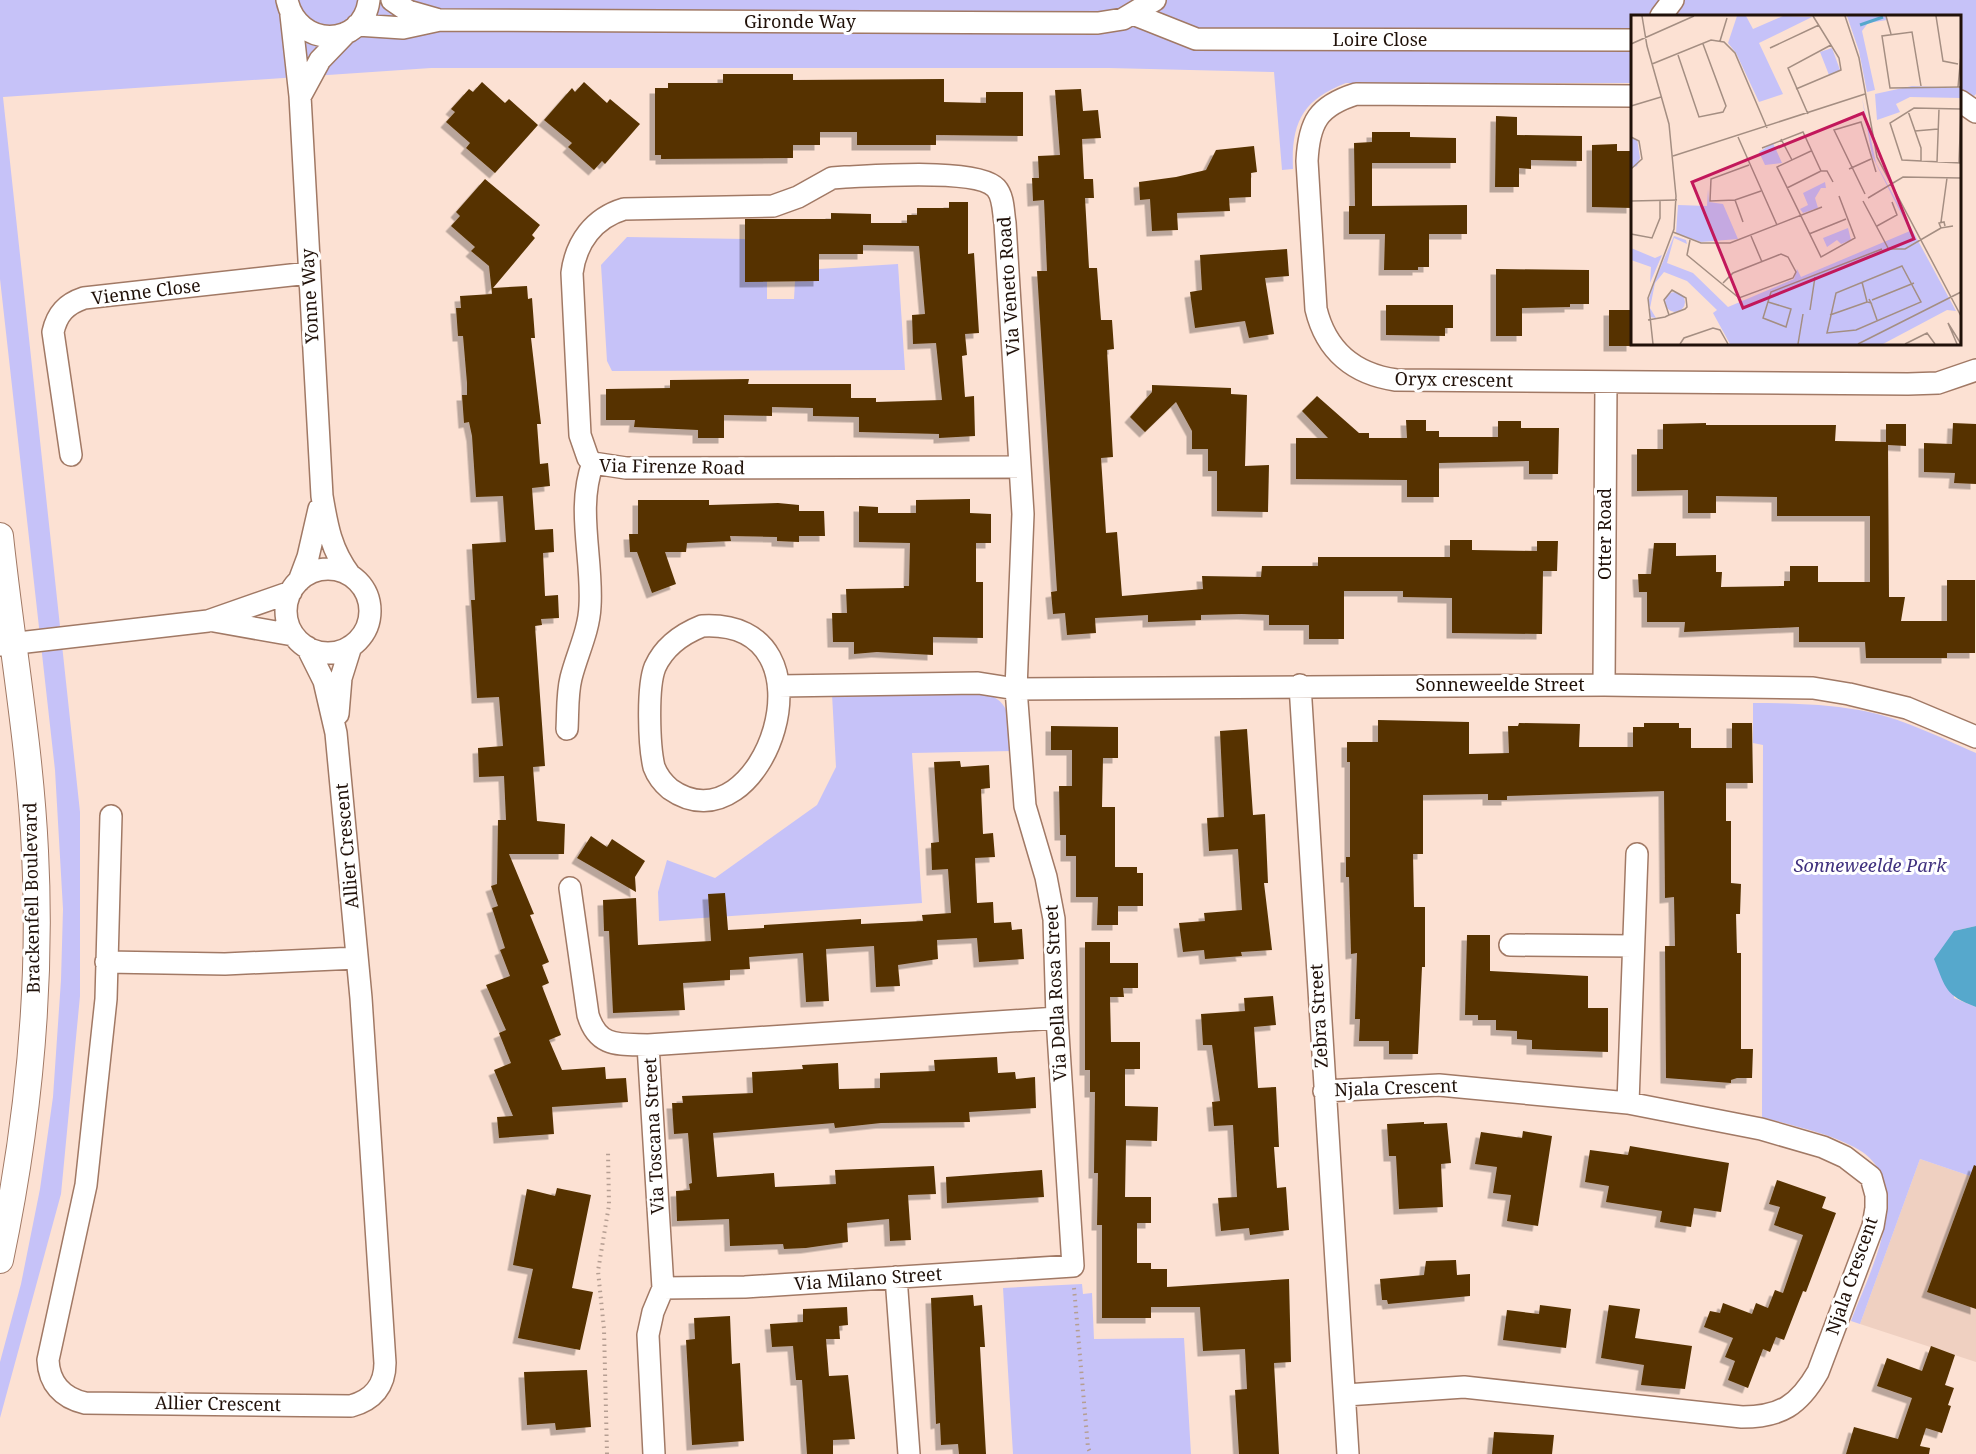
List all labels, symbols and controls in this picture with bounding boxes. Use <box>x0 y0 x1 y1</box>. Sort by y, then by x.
street label: Gironde Way <box>744 9 857 33</box>
inset map <box>1631 15 1961 345</box>
street label: Loire Close <box>1333 27 1427 51</box>
street label: Via Veneto Road <box>991 216 1025 356</box>
street label: Yonne Way <box>294 247 324 345</box>
street label: Vienne Close <box>90 272 202 310</box>
street label: Oryx crescent <box>1395 366 1514 392</box>
street label: Via Firenze Road <box>599 453 745 479</box>
street label: Otter Road <box>1592 488 1616 580</box>
street label: Sonneweelde Street <box>1416 672 1584 696</box>
street label: Allier Crescent <box>329 782 363 910</box>
street label: Brackenfell Boulevard <box>17 802 45 994</box>
park label: Sonneweelde Park <box>1794 853 1947 877</box>
street label: Via Della Rosa Street <box>1038 904 1072 1082</box>
street label: Zebra Street <box>1303 963 1333 1069</box>
street label: Via Toscana Street <box>637 1057 669 1215</box>
street label: Njala Crescent <box>1334 1073 1458 1101</box>
street label: Njala Crescent <box>1820 1213 1882 1338</box>
street label: Via Milano Street <box>793 1261 943 1295</box>
street label: Allier Crescent <box>155 1390 281 1416</box>

